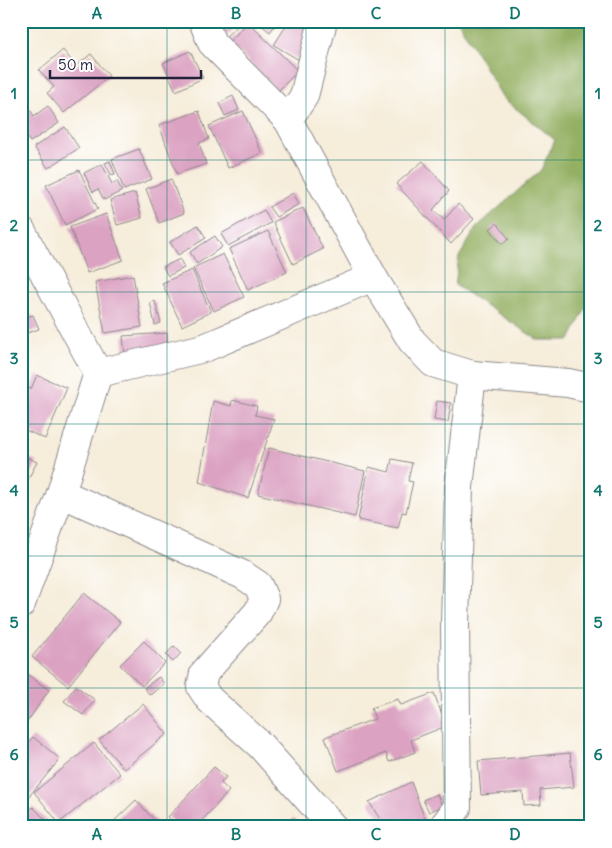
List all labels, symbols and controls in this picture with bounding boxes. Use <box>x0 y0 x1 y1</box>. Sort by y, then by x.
text: A <box>92 3 102 23</box>
text: B <box>231 3 242 23</box>
text: C <box>371 3 382 23</box>
text: D <box>509 3 521 23</box>
scale bar <box>50 48 201 80</box>
text: 50 m <box>58 55 93 74</box>
text: 1 <box>11 83 17 103</box>
text: 1 <box>595 83 601 103</box>
text: 2 <box>10 215 19 235</box>
text: 2 <box>594 215 603 235</box>
text: 3 <box>9 348 19 368</box>
text: 3 <box>593 348 603 368</box>
text: 4 <box>9 480 19 500</box>
text: 4 <box>593 480 603 500</box>
text: 5 <box>9 612 19 632</box>
text: 5 <box>593 612 603 632</box>
text: 6 <box>9 744 19 764</box>
text: 6 <box>593 744 603 764</box>
text: A <box>92 824 102 844</box>
text: B <box>231 824 242 844</box>
text: C <box>371 824 382 844</box>
text: D <box>509 824 521 844</box>

